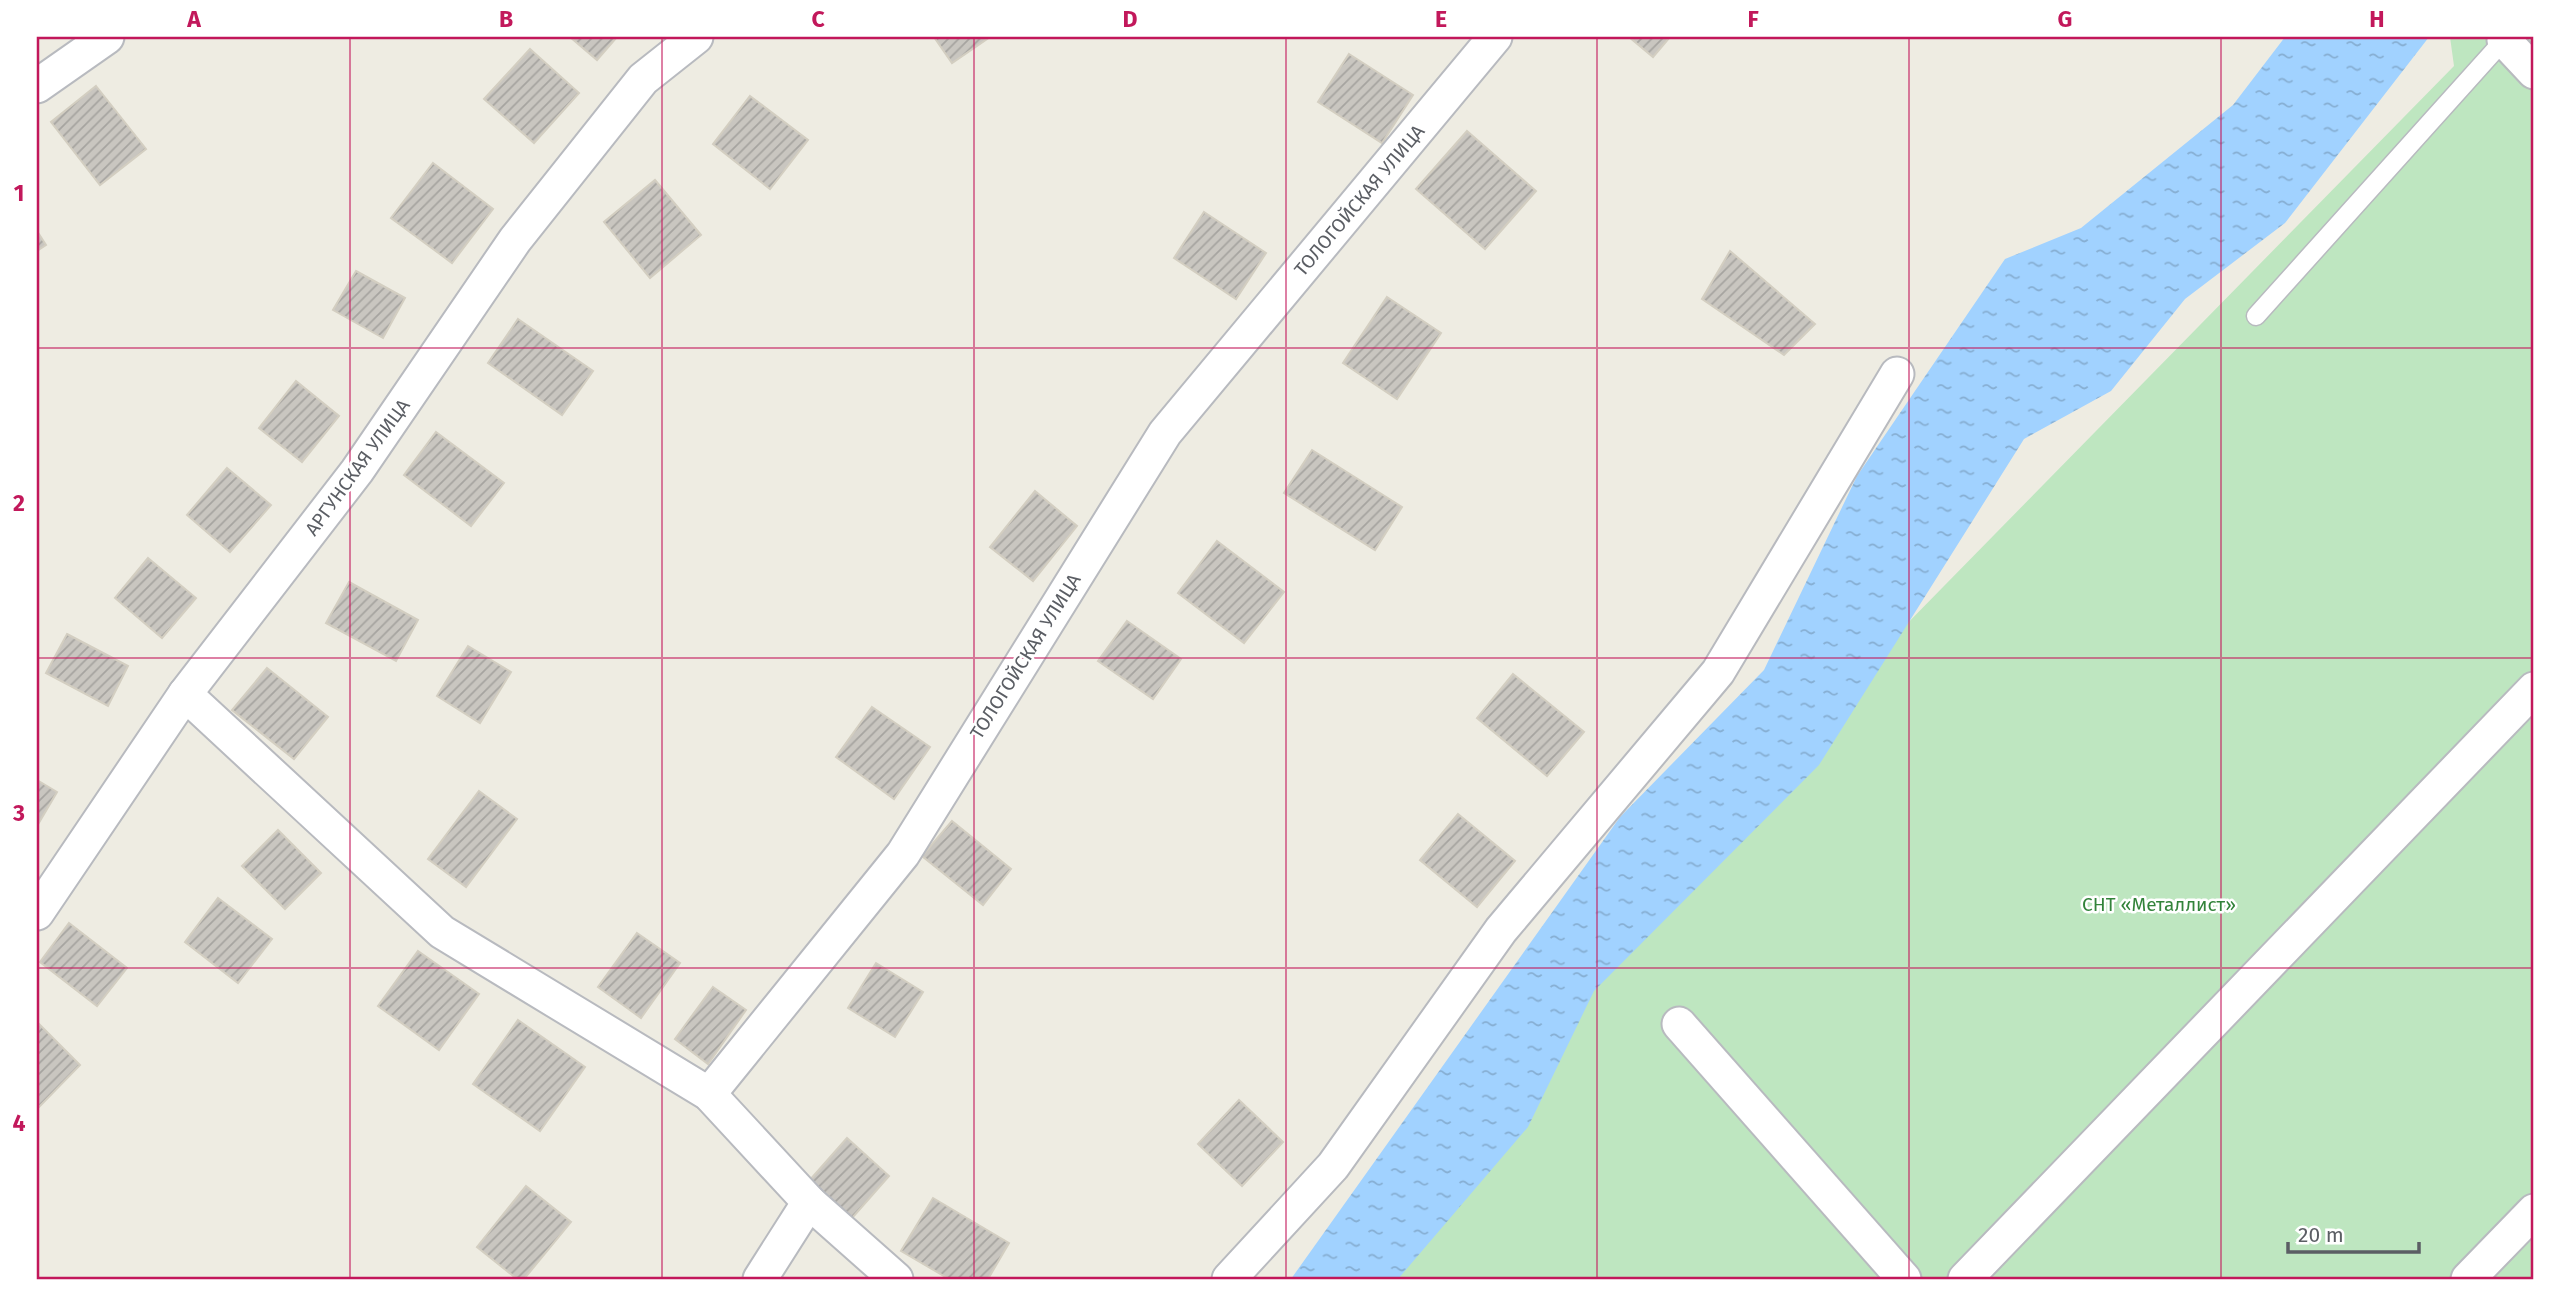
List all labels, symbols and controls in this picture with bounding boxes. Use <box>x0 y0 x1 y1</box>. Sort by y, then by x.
text: A <box>186 5 201 33</box>
text: B <box>499 5 513 33</box>
text: C <box>811 5 825 33</box>
text: D <box>1123 5 1138 33</box>
text: E <box>1435 5 1447 33</box>
text: F <box>1747 5 1759 33</box>
text: G <box>2058 5 2072 33</box>
text: H <box>2369 5 2385 33</box>
street label: ТОЛОГОЙСКАЯ УЛИЦА <box>1289 120 1429 281</box>
text: 1 <box>14 179 24 207</box>
street label: АРГУНСКАЯ УЛИЦА <box>300 395 415 540</box>
text: 2 <box>13 489 25 517</box>
street label: ТОЛОГОЙСКАЯ УЛИЦА <box>965 569 1086 743</box>
text: 3 <box>12 799 25 827</box>
park label: СНТ «Металлист» <box>2082 893 2236 916</box>
text: 4 <box>13 1109 26 1137</box>
scale bar <box>2288 1211 2419 1255</box>
text: 20 m <box>2298 1222 2344 1248</box>

